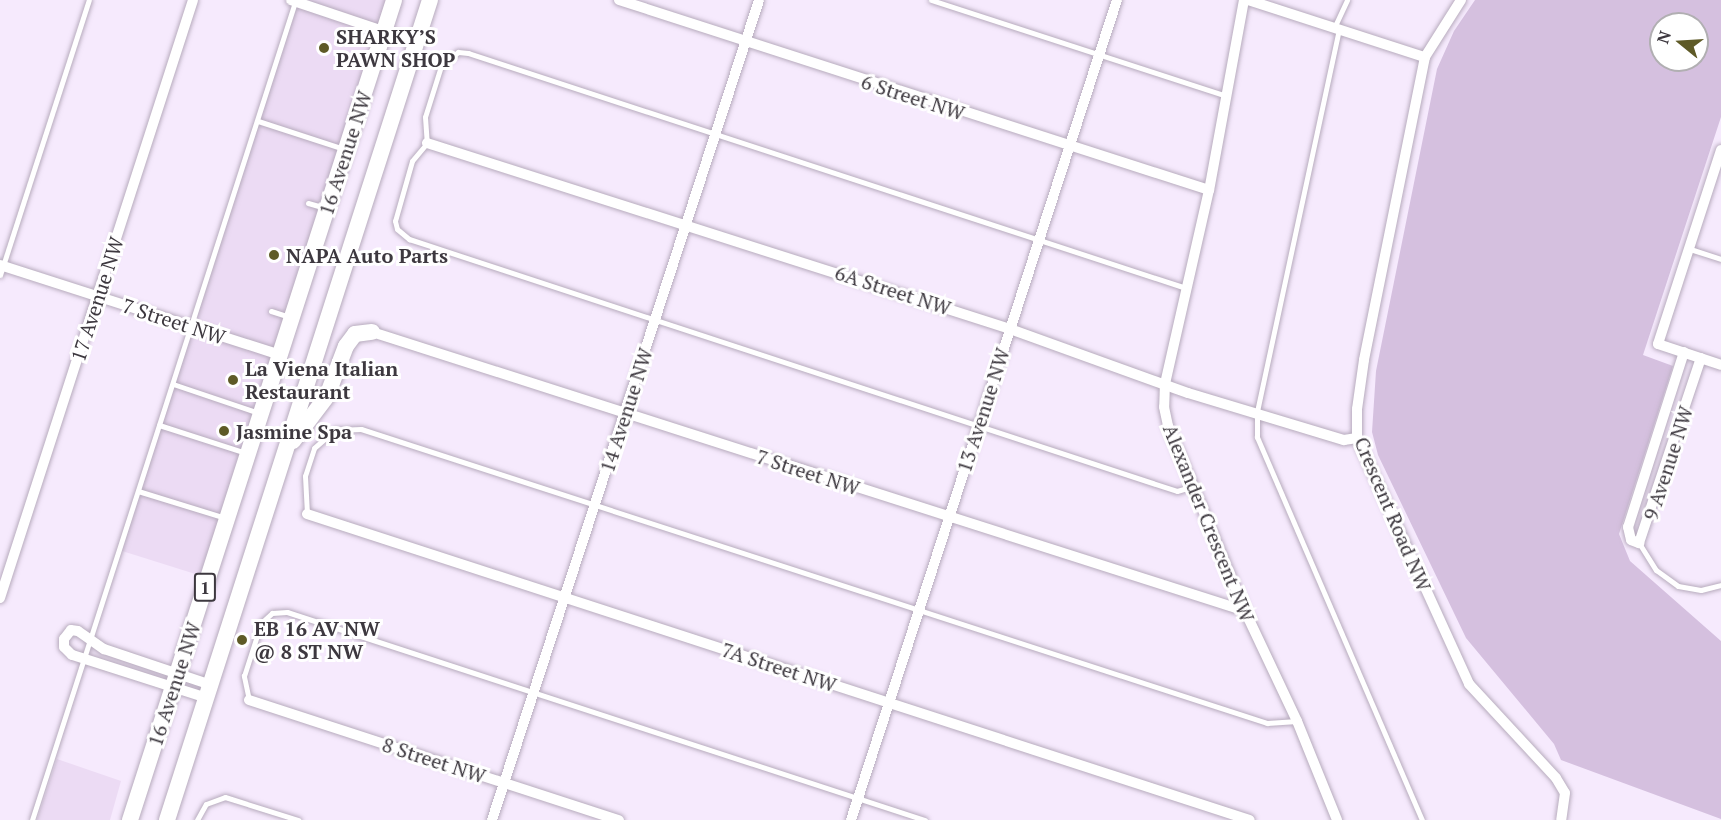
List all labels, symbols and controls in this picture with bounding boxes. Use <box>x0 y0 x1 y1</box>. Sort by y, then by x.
north arrow <box>1649 12 1709 72</box>
place label: SHARKY’S PAWN SHOP <box>336 24 455 71</box>
text: N <box>1651 28 1676 46</box>
marker: SHARKY’S PAWN SHOP <box>317 41 331 55</box>
street label: 6 Street NW <box>858 69 968 125</box>
street label: 16 Avenue NW <box>314 88 376 218</box>
street label: 17 Avenue NW <box>66 234 128 364</box>
place label: NAPA Auto Parts <box>286 243 449 267</box>
marker: NAPA Auto Parts <box>267 248 281 262</box>
street label: 6A Street NW <box>832 260 954 320</box>
street label: 7 Street NW <box>119 293 229 349</box>
street label: 14 Avenue NW <box>595 345 657 475</box>
street label: 13 Avenue NW <box>952 345 1014 475</box>
place label: La Viena Italian Restaurant <box>245 356 399 403</box>
marker: La Viena Italian Restaurant <box>226 373 240 387</box>
street label: 9 Avenue NW <box>1638 403 1698 523</box>
place label: Jasmine Spa <box>236 419 352 443</box>
street label: Alexander Crescent NW <box>1158 421 1260 625</box>
marker: Jasmine Spa <box>217 424 231 438</box>
street label: Crescent Road NW <box>1350 433 1436 595</box>
street label: 7 Street NW <box>753 444 863 500</box>
road number: 1 <box>193 572 217 602</box>
place label: EB 16 AV NW @ 8 ST NW <box>254 616 380 663</box>
street label: 16 Avenue NW <box>143 619 205 749</box>
marker: EB 16 AV NW @ 8 ST NW <box>235 633 249 647</box>
street label: 7A Street NW <box>718 637 840 697</box>
street label: 8 Street NW <box>379 732 489 788</box>

